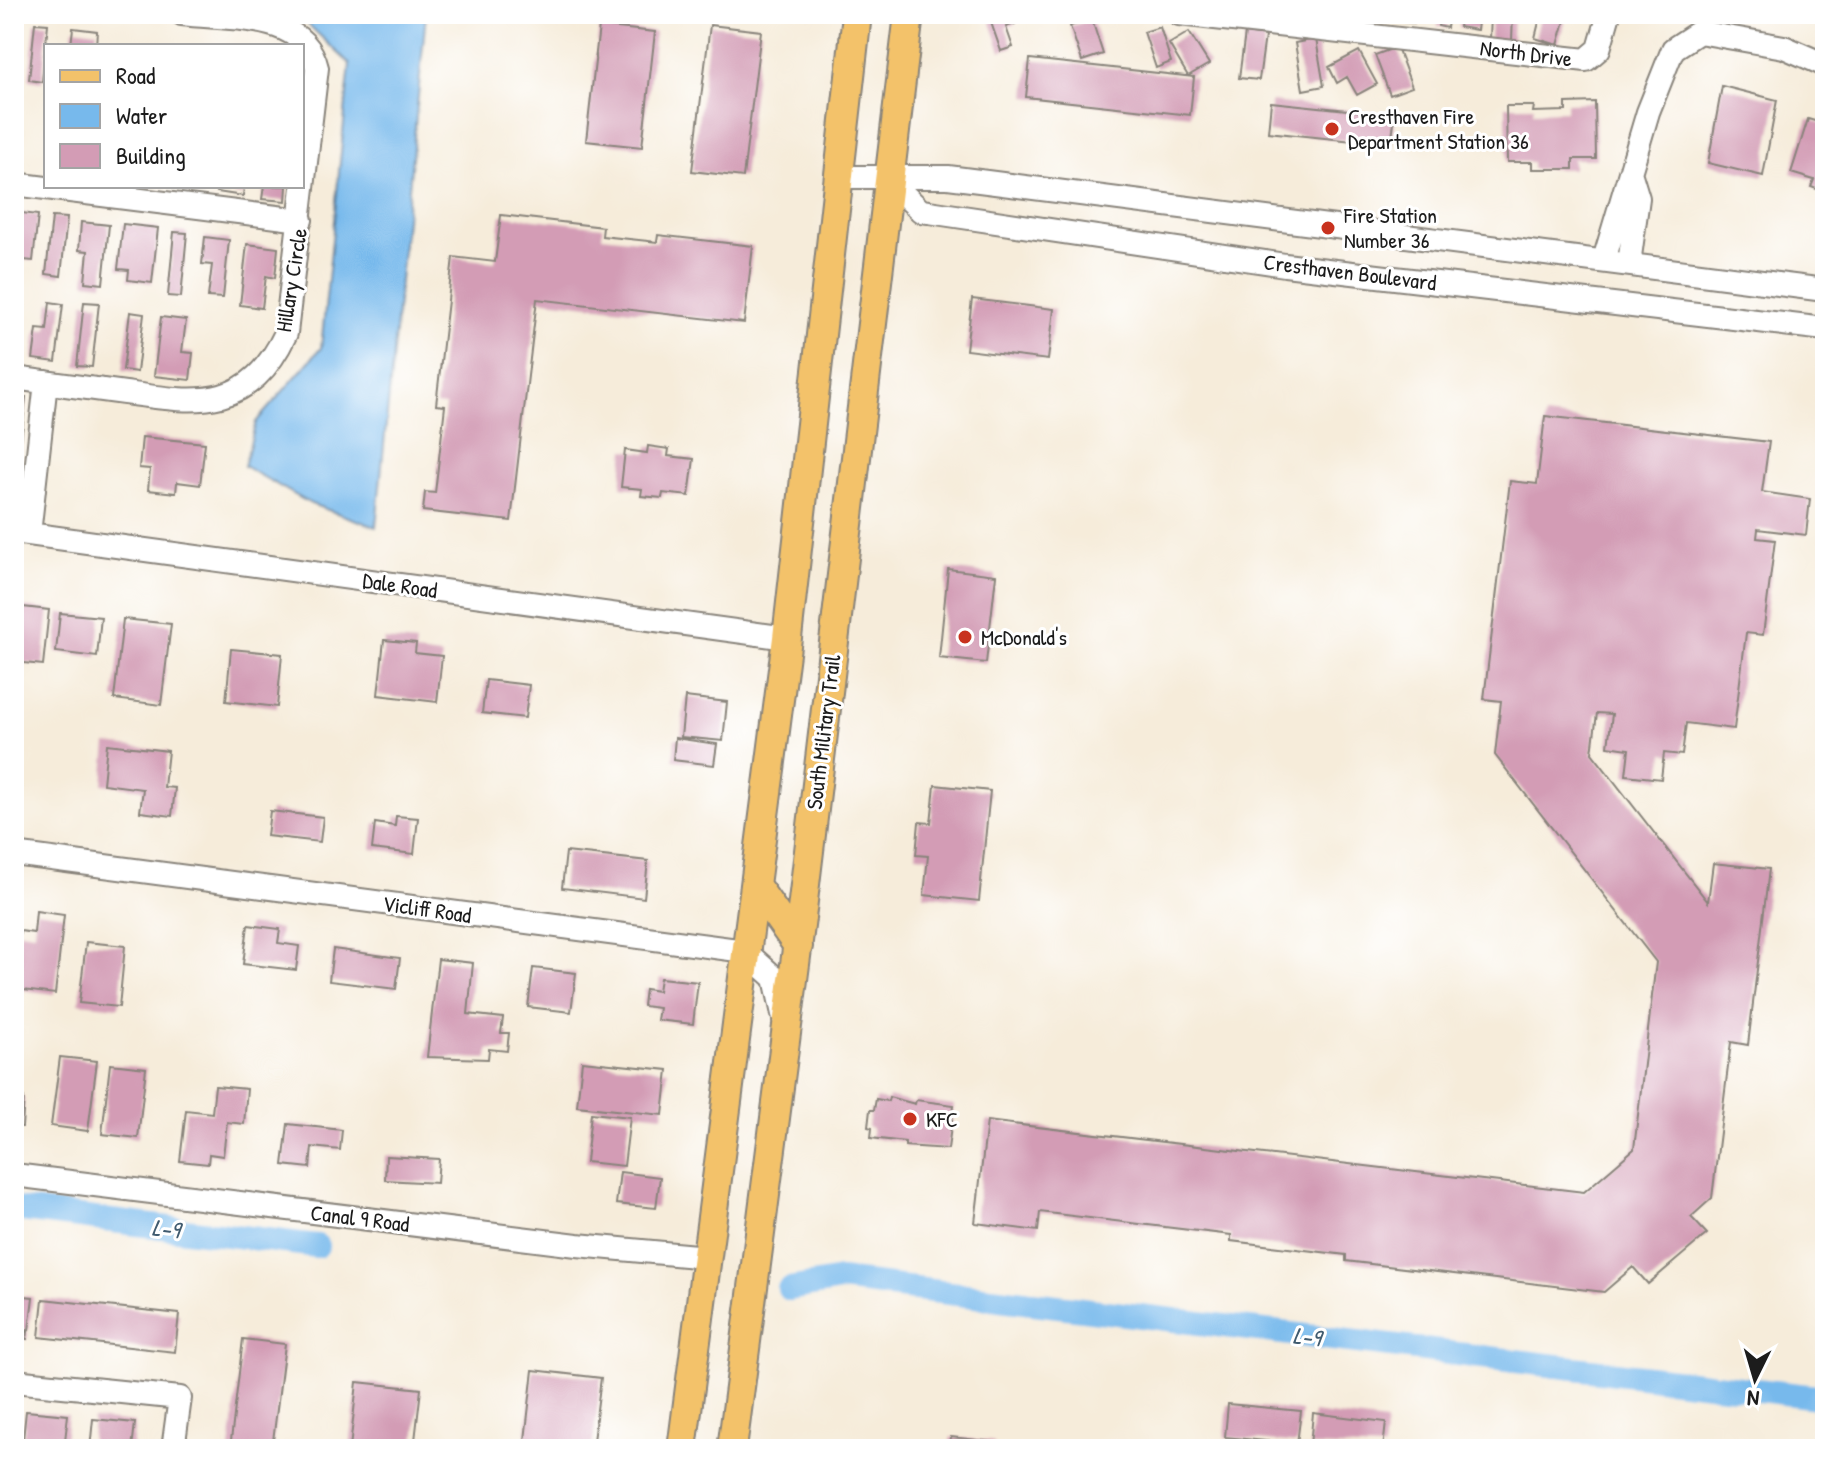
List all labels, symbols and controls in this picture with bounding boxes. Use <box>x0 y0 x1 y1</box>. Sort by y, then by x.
street label: North Drive <box>1478 32 1574 74</box>
legend <box>44 44 304 188</box>
text: Road <box>116 59 155 91</box>
text: Water <box>116 99 167 131</box>
place label: Cresthaven Fire Department Station 36 <box>1348 101 1529 156</box>
marker: Cresthaven Fire Department Station 36 <box>1323 120 1341 138</box>
text: Building <box>116 139 186 171</box>
place label: Fire Station Number 36 <box>1343 200 1437 255</box>
marker: Fire Station Number 36 <box>1319 219 1337 237</box>
street label: Hillary Circle <box>268 226 314 334</box>
street label: Cresthaven Boulevard <box>1262 247 1438 298</box>
street label: Dale Road <box>361 565 440 605</box>
place label: McDonald's <box>981 622 1067 652</box>
marker: McDonald's <box>956 628 974 646</box>
street label: South Military Trail <box>799 653 847 811</box>
street label: Vicliff Road <box>381 888 474 930</box>
place label: KFC <box>926 1104 958 1134</box>
marker: KFC <box>901 1110 919 1128</box>
street label: Canal 9 Road <box>309 1197 412 1239</box>
water label: L-9 <box>150 1210 185 1246</box>
water label: L-9 <box>1291 1318 1326 1354</box>
north arrow <box>1715 1339 1795 1419</box>
text: N <box>1746 1383 1760 1414</box>

